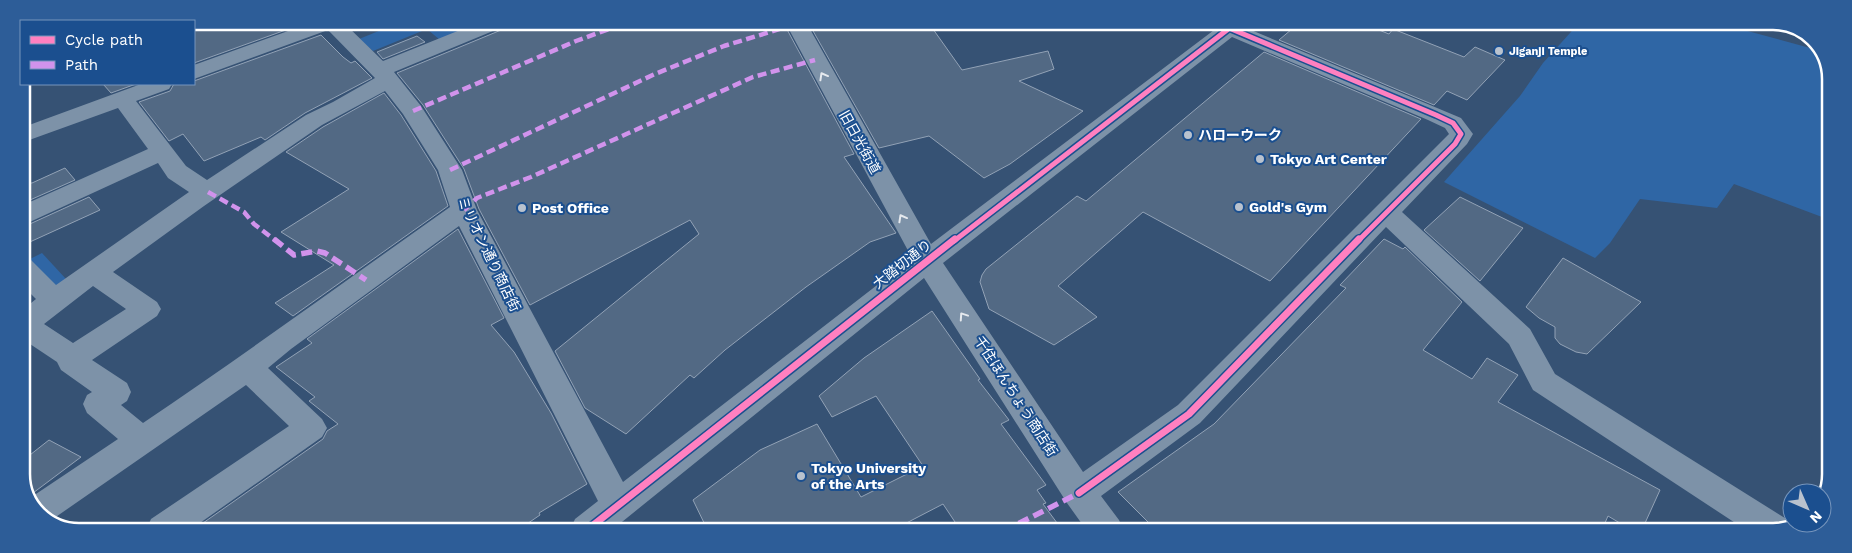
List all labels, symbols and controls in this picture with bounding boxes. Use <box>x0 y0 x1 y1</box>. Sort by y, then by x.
legend <box>20 20 195 85</box>
text: Cycle path <box>65 31 143 49</box>
marker: Jiganji Temple <box>1493 45 1505 57</box>
place label: Jiganji Temple <box>1509 45 1587 58</box>
text: Path <box>65 56 98 74</box>
one-way arrow <box>820 73 830 82</box>
street label: 旧日光街道 <box>836 108 884 176</box>
place label: ハローウーク <box>1198 127 1282 143</box>
marker: ハローウーク <box>1182 129 1194 141</box>
place label: Tokyo Art Center <box>1270 151 1387 167</box>
marker: Tokyo Art Center <box>1254 153 1266 165</box>
street label: ミリオン通り商店街 <box>454 194 524 314</box>
place label: Gold's Gym <box>1249 199 1327 215</box>
place label: Post Office <box>532 200 609 216</box>
marker: Gold's Gym <box>1233 201 1245 213</box>
marker: Post Office <box>516 202 528 214</box>
one-way arrow <box>899 215 909 224</box>
street label: 大踏切通り <box>869 236 935 292</box>
one-way arrow <box>960 312 969 322</box>
street label: 千住ほんちょう商店街 <box>971 333 1061 459</box>
place label: Tokyo University of the Arts <box>811 460 926 492</box>
marker: Tokyo University of the Arts <box>795 470 807 482</box>
north arrow <box>1782 483 1832 533</box>
text: N <box>1807 508 1826 527</box>

